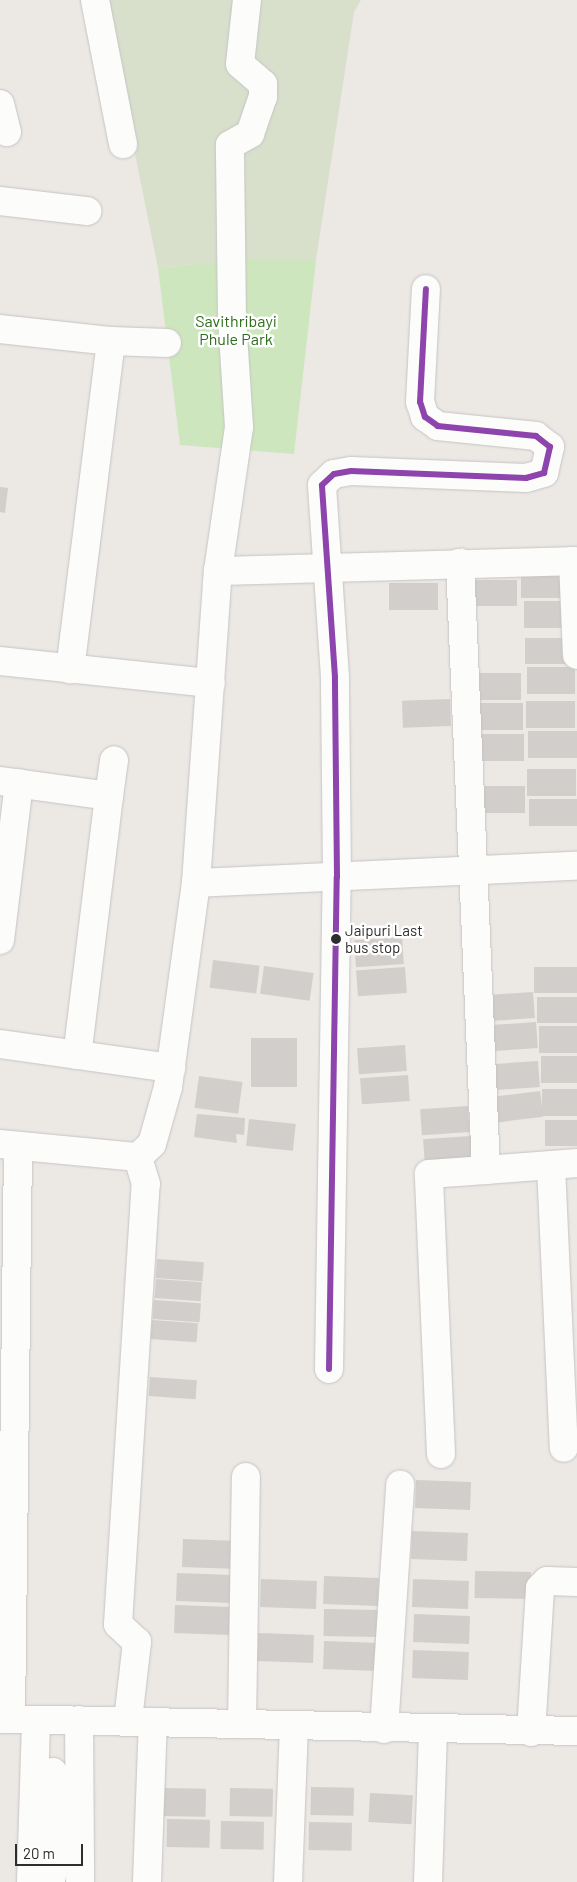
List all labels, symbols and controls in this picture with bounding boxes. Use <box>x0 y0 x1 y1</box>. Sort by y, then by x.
park label: Savithribayi Phule Park <box>195 311 277 349</box>
place label: Jaipuri Last bus stop <box>345 921 423 956</box>
marker: Jaipuri Last bus stop <box>331 934 341 944</box>
scale bar <box>18 1834 85 1866</box>
text: 20 m <box>23 1844 55 1862</box>

